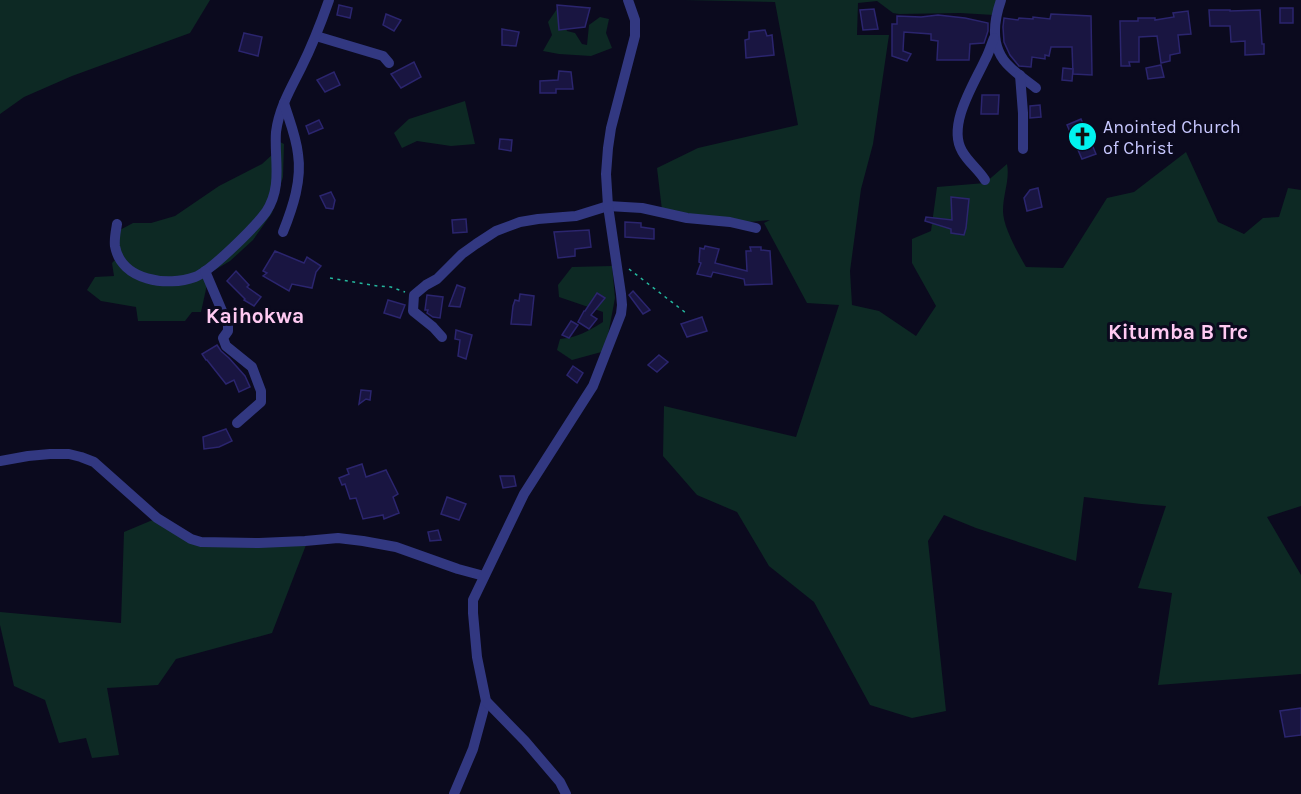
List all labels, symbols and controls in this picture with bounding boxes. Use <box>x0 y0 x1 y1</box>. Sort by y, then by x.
place label: Anointed Church of Christ <box>1103 116 1241 159</box>
church icon: Anointed Church of Christ <box>1066 121 1098 153</box>
district label: Kaihokwa <box>206 304 304 328</box>
district label: Kitumba B Trc <box>1108 320 1248 344</box>

